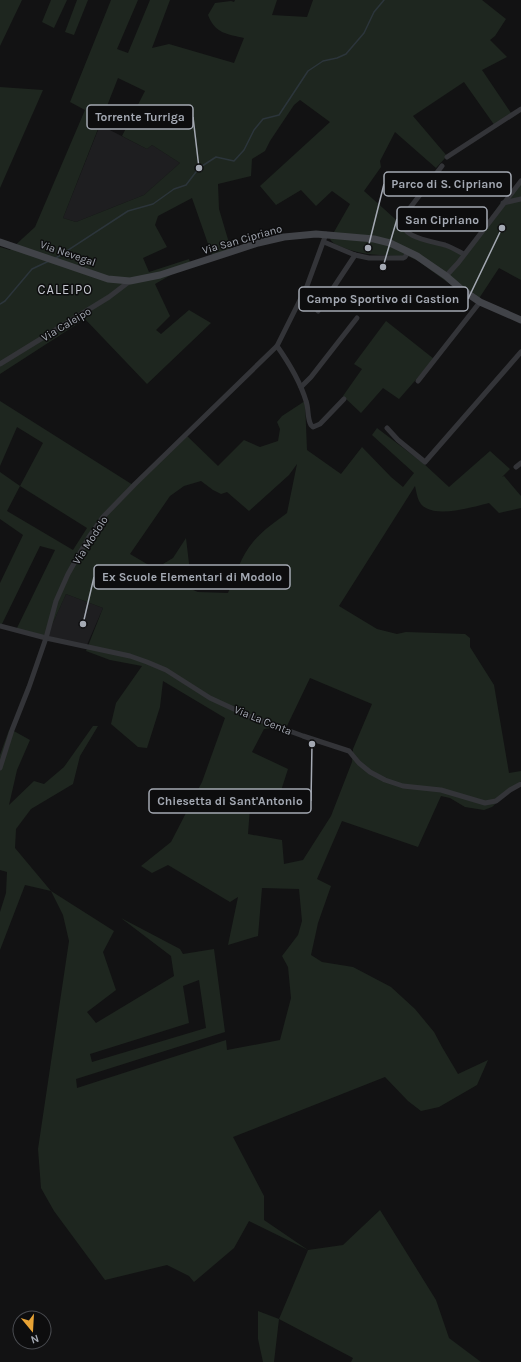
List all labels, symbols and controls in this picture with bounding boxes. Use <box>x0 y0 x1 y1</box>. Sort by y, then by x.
callout: Torrente Turriga <box>87 105 193 129</box>
text: Torrente Turriga <box>95 110 185 124</box>
callout: Parco di S. Cipriano <box>384 172 511 196</box>
text: Parco di S. Cipriano <box>391 177 503 191</box>
callout: San Cipriano <box>397 207 487 231</box>
text: San Cipriano <box>405 213 479 227</box>
street label: Via San Cipriano <box>201 222 284 257</box>
street label: Via Nevegal <box>38 238 97 269</box>
district label: CALEIPO <box>37 282 93 297</box>
callout: Campo Sportivo di Castion <box>299 287 468 311</box>
text: Campo Sportivo di Castion <box>307 292 459 306</box>
street label: Via Caleipo <box>39 305 93 344</box>
street label: Via Modolo <box>70 514 111 567</box>
callout: Ex Scuole Elementari di Modolo <box>94 565 290 589</box>
text: Ex Scuole Elementari di Modolo <box>102 570 282 584</box>
street label: Via La Centa <box>232 703 294 738</box>
callout: Chiesetta di Sant'Antonio <box>149 789 311 813</box>
text: Chiesetta di Sant'Antonio <box>157 794 303 808</box>
north arrow <box>12 1310 52 1350</box>
text: N <box>29 1332 41 1346</box>

